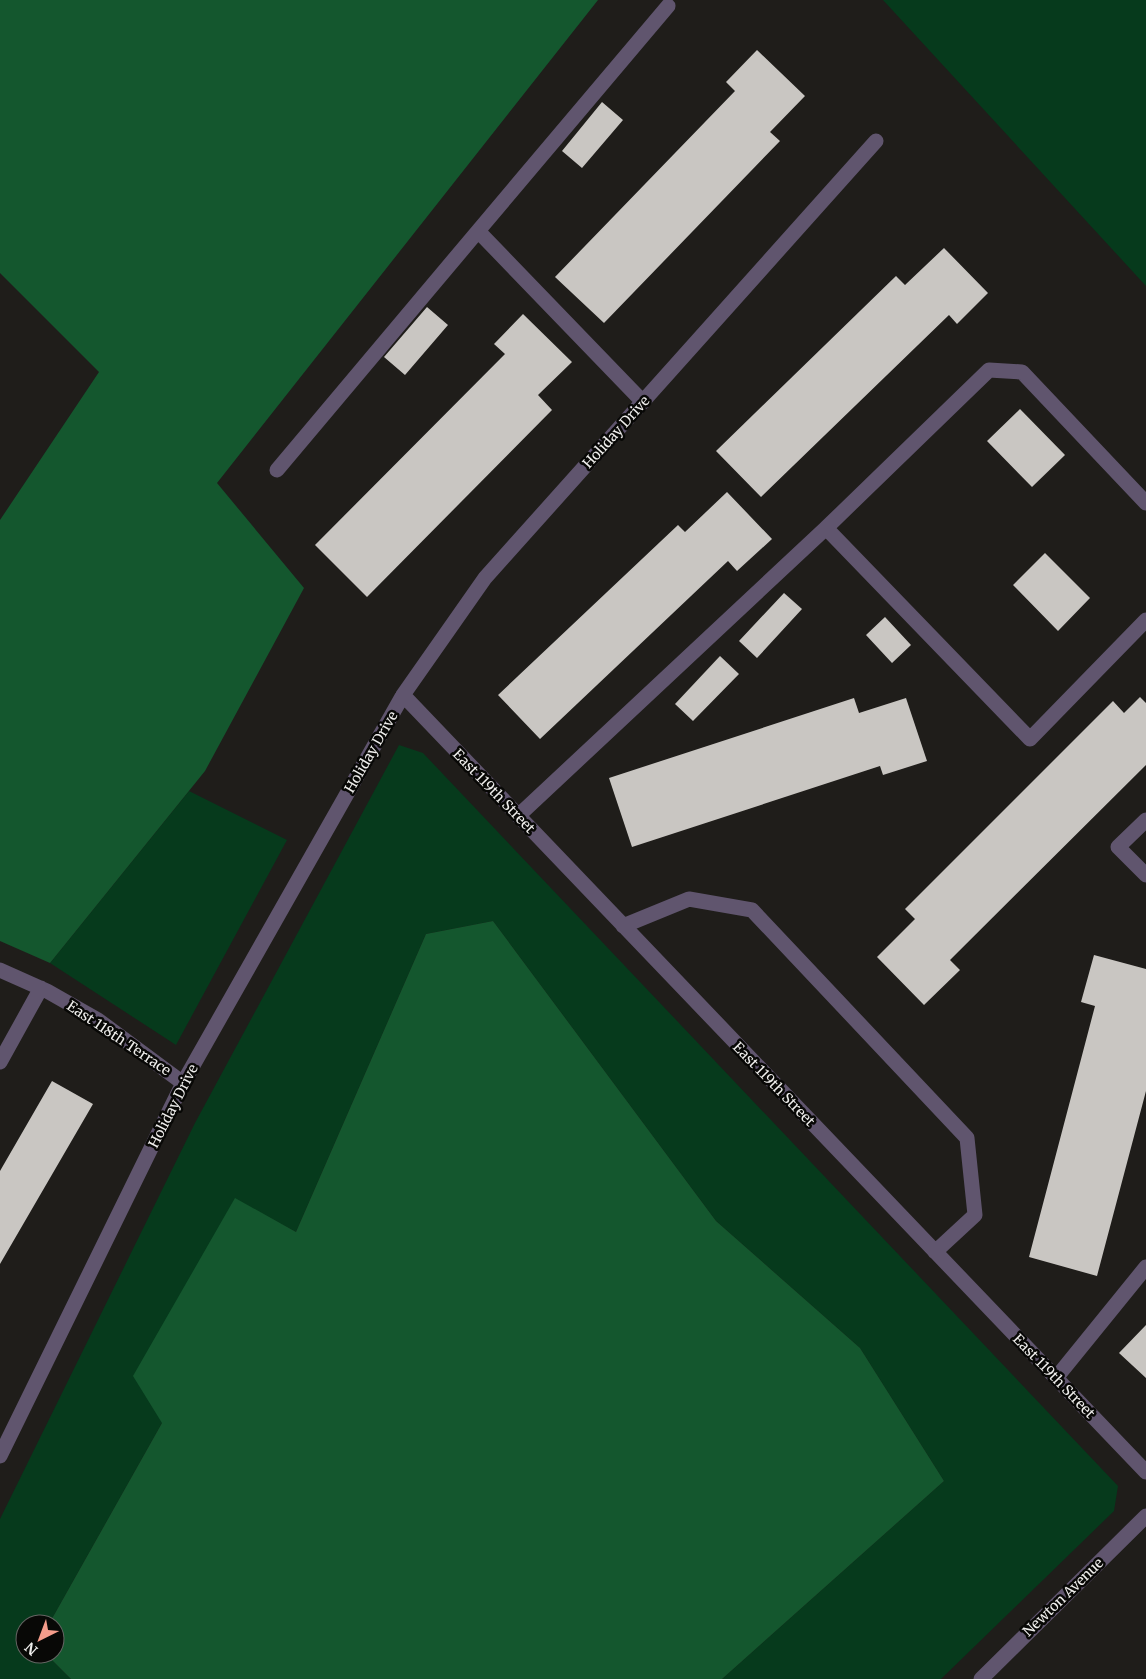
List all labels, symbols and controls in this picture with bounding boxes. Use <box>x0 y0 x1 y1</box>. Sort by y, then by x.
street label: Holiday Drive <box>579 392 653 472</box>
street label: Holiday Drive <box>340 708 402 796</box>
street label: East 119th Street <box>449 745 539 837</box>
street label: East 118th Terrace <box>64 997 174 1079</box>
street label: East 119th Street <box>729 1038 819 1130</box>
street label: Holiday Drive <box>144 1061 202 1151</box>
street label: East 119th Street <box>1009 1330 1099 1422</box>
street label: Newton Avenue <box>1019 1554 1107 1640</box>
north arrow <box>15 1614 65 1664</box>
text: N <box>21 1638 41 1659</box>

